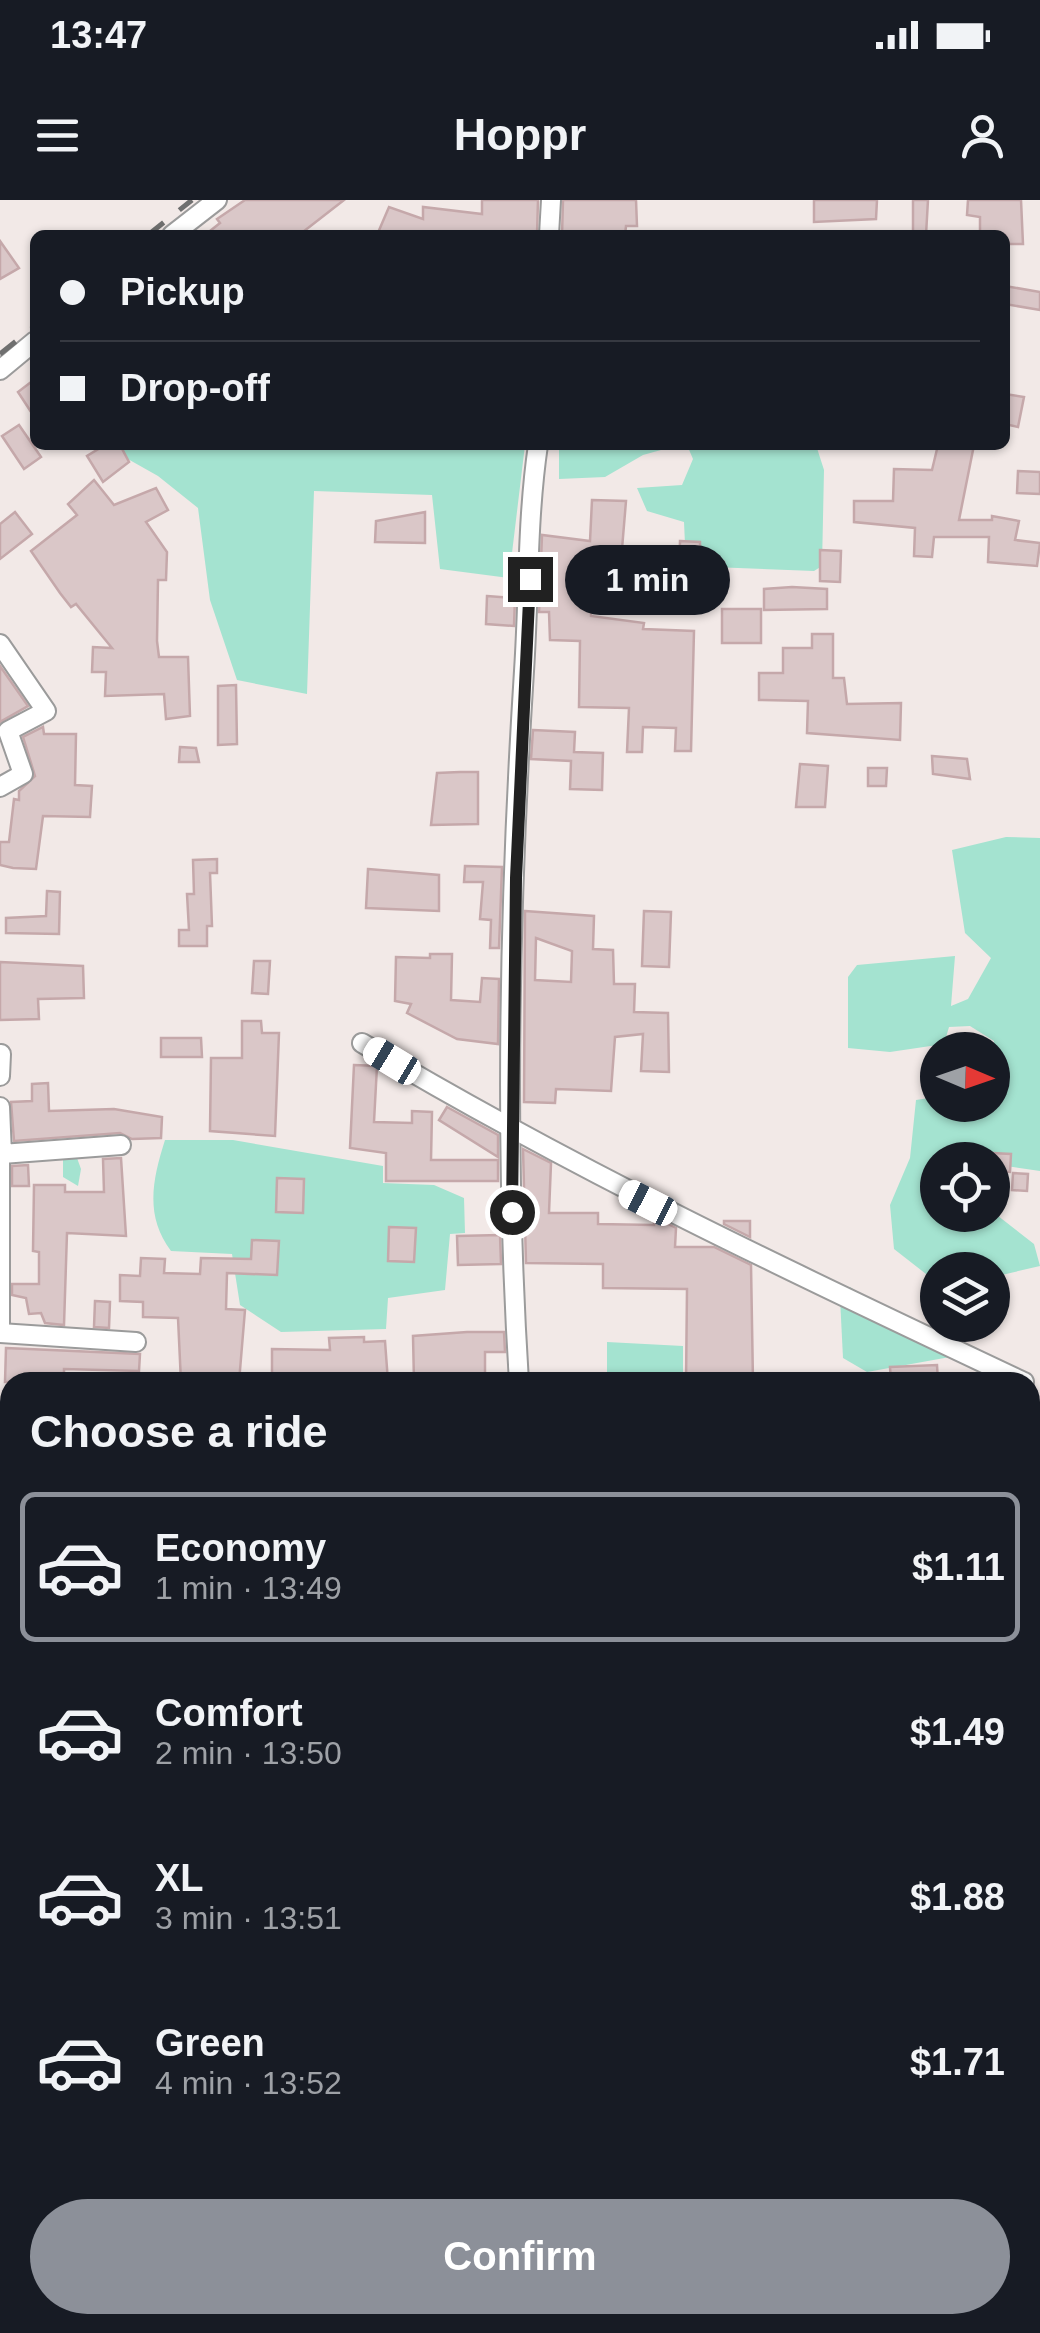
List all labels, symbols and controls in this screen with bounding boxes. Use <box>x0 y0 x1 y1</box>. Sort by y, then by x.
text: 13:47 <box>50 14 147 56</box>
icon: menu <box>30 108 85 163</box>
icon: person <box>955 108 1010 163</box>
text: Hoppr <box>454 109 586 160</box>
text: Pickup <box>120 271 245 313</box>
text: Drop-off <box>120 367 270 409</box>
callout: 1 min <box>565 544 730 614</box>
route end <box>508 557 553 602</box>
text: 1 min <box>606 562 689 598</box>
north arrow <box>920 1032 1010 1122</box>
map controls <box>920 1032 1010 1342</box>
car <box>359 1033 425 1089</box>
button: locate <box>920 1142 1010 1232</box>
car <box>614 1176 682 1230</box>
route start <box>490 1190 535 1235</box>
button: layers <box>920 1252 1010 1342</box>
text: Choose a ride <box>30 1406 328 1457</box>
icon: car <box>35 1522 125 1612</box>
text: Economy <box>155 1527 326 1569</box>
text: $1.11 <box>912 1546 1005 1588</box>
text: 1 min · 13:49 <box>155 1570 342 1606</box>
icon: car <box>35 1687 125 1777</box>
text: Comfort <box>155 1692 303 1734</box>
text: $1.49 <box>910 1711 1005 1753</box>
text: 2 min · 13:50 <box>155 1735 342 1771</box>
icon: car <box>35 1852 125 1942</box>
text: XL <box>155 1857 204 1899</box>
text: $1.88 <box>910 1876 1005 1918</box>
text: 3 min · 13:51 <box>155 1900 342 1936</box>
icon: car <box>35 2017 125 2107</box>
text: Green <box>155 2022 265 2064</box>
text: $1.71 <box>910 2041 1005 2083</box>
text: 4 min · 13:52 <box>155 2065 342 2101</box>
button: Confirm <box>30 2199 1010 2314</box>

